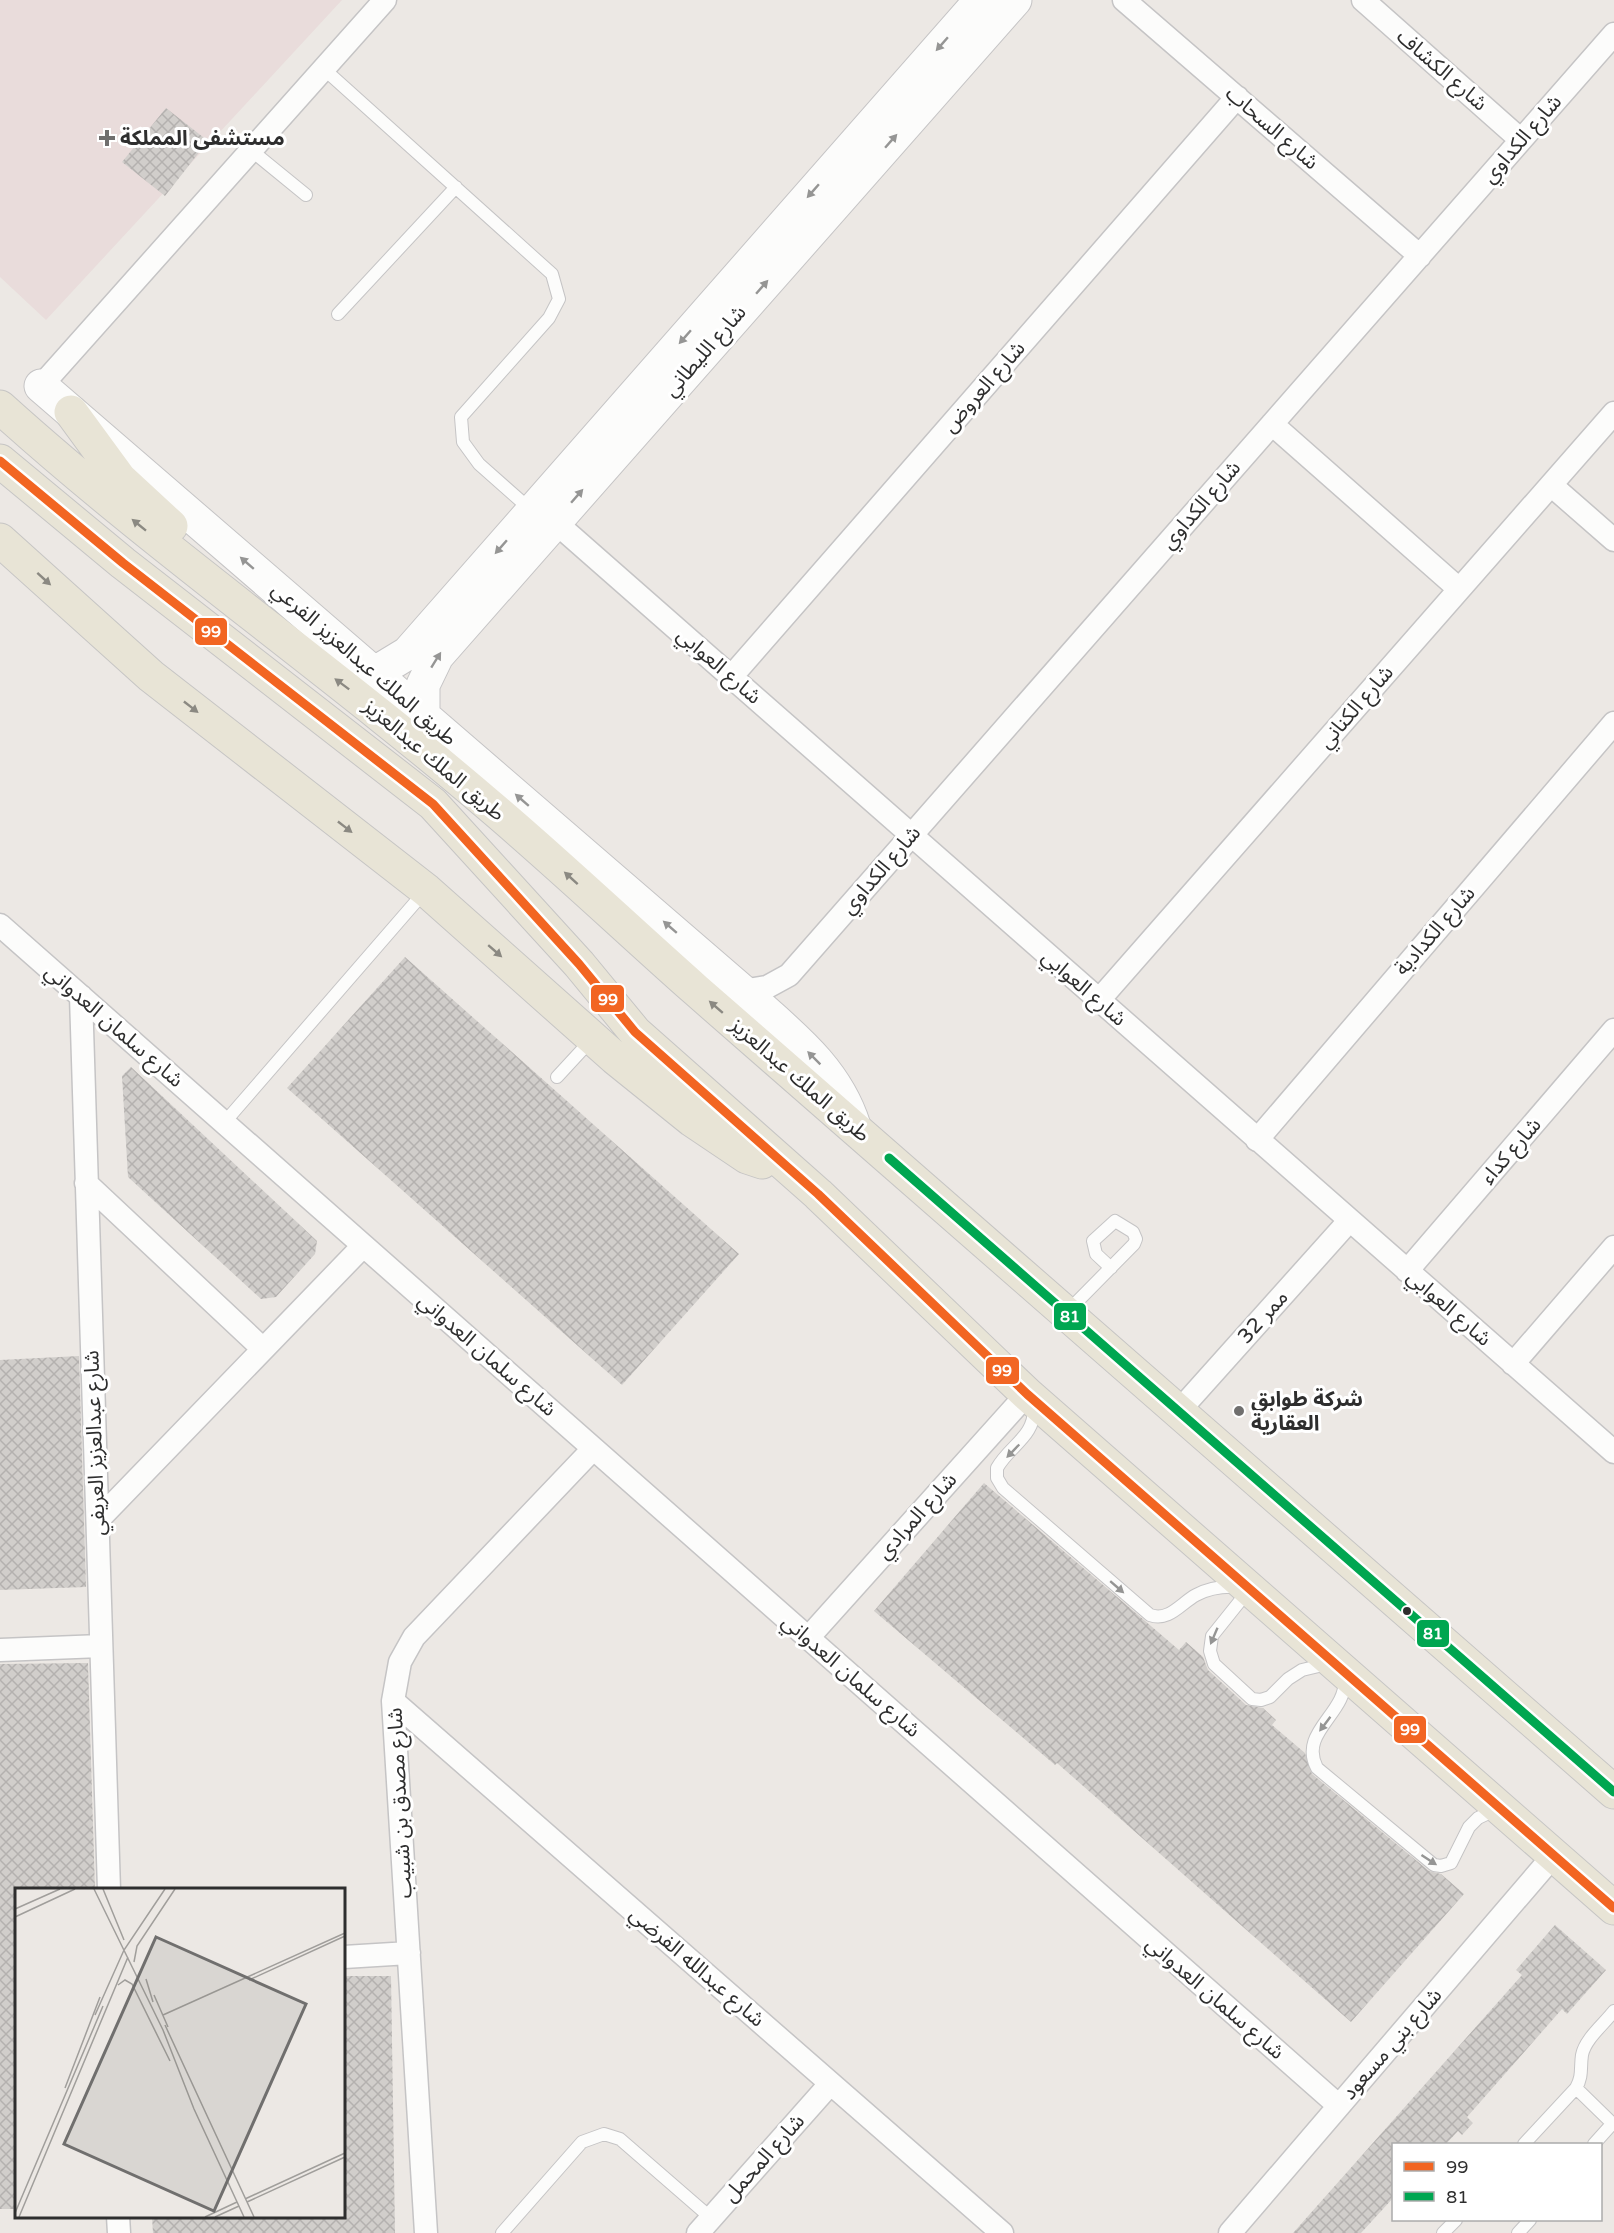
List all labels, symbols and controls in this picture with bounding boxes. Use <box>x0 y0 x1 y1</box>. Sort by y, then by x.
street label: شارع الكشاف <box>1390 24 1493 118</box>
one-way arrow <box>936 36 949 51</box>
street label: شارع السحاب <box>1219 81 1324 177</box>
street label: شارع الكداوي <box>1477 90 1569 190</box>
place label: مستشفى المملكة <box>120 126 285 151</box>
marker: مستشفى المملكة <box>98 129 116 147</box>
one-way arrow <box>884 134 897 149</box>
one-way arrow <box>807 183 820 198</box>
one-way arrow <box>755 280 768 295</box>
street label: شارع الليطاني <box>658 300 754 404</box>
one-way arrow <box>679 329 692 344</box>
street label: شارع العروض <box>938 336 1032 439</box>
street label: شارع الكداوي <box>1156 456 1248 556</box>
one-way arrow <box>570 489 584 504</box>
one-way arrow <box>131 520 146 532</box>
one-way arrow <box>495 539 508 554</box>
one-way arrow <box>239 557 255 570</box>
one-way arrow <box>36 572 51 586</box>
street label: طريق الملك عبدالعزيز الفرعي <box>264 577 462 753</box>
line badge: 99 <box>194 617 228 646</box>
text: 99 <box>201 622 221 642</box>
street label: شارع العوابي <box>670 623 766 712</box>
one-way arrow <box>430 651 441 668</box>
street label: شارع الكناني <box>1313 660 1401 756</box>
one-way arrow <box>334 679 349 691</box>
street label: طريق الملك عبدالعزيز <box>357 693 510 826</box>
one-way arrow <box>183 700 199 713</box>
one-way arrow <box>515 794 530 807</box>
one-way arrow <box>337 821 352 833</box>
street label: شارع الكداوي <box>836 821 928 921</box>
one-way arrow <box>564 872 579 885</box>
street label: شارع الكدادية <box>1389 881 1482 982</box>
one-way arrow <box>662 921 677 934</box>
one-way arrow <box>487 944 502 957</box>
street label: شارع العوابي <box>1035 945 1131 1034</box>
street label: شارع سلمان العدواني <box>38 959 188 1095</box>
line badge: 99 <box>590 984 625 1013</box>
text: 99 <box>598 990 618 1010</box>
one-way arrow <box>708 1001 724 1014</box>
street label: طريق الملك عبدالعزيز <box>724 1012 875 1147</box>
one-way arrow <box>808 1051 822 1065</box>
street label: شارع كداء <box>1475 1113 1548 1191</box>
street label: شارع العوابي <box>1400 1265 1496 1354</box>
street label: ممر 32 <box>1233 1285 1293 1349</box>
street label: شارع سلمان العدواني <box>411 1288 561 1424</box>
line badge: 81 <box>1053 1302 1087 1331</box>
text: 81 <box>1060 1307 1080 1327</box>
street label: شارع عبدالعزيز العريفي <box>79 1350 114 1536</box>
line badge: 99 <box>985 1356 1020 1385</box>
text: 99 <box>992 1361 1012 1381</box>
place label: شركة طوابق العقارية <box>1251 1387 1363 1436</box>
marker: شركة طوابق العقارية <box>1232 1404 1246 1418</box>
one-way arrow <box>1006 1443 1020 1457</box>
street label: شارع المرادي <box>872 1468 964 1566</box>
one-way arrow <box>1109 1580 1124 1593</box>
unlabelled marker <box>1401 1605 1413 1617</box>
street label: شارع سلمان العدواني <box>775 1609 925 1745</box>
line badge: 81 <box>1416 1619 1450 1648</box>
text: 81 <box>1423 1624 1443 1644</box>
one-way arrow <box>1209 1628 1219 1646</box>
street label: شارع مصدق بن شبيب <box>383 1707 419 1899</box>
line badge: 99 <box>1393 1715 1427 1744</box>
one-way arrow <box>1319 1716 1331 1731</box>
text: 99 <box>1400 1720 1420 1740</box>
one-way arrow <box>1420 1854 1436 1866</box>
inset map <box>15 1888 345 2218</box>
street label: شارع عبدالله الفرضي <box>622 1902 770 2035</box>
street label: شارع سلمان العدواني <box>1139 1931 1289 2067</box>
street label: شارع بني مسعود <box>1337 1983 1449 2107</box>
street label: شارع المحمل <box>718 2109 812 2209</box>
legend <box>1392 2143 1602 2221</box>
text: 99 <box>1446 2156 1469 2178</box>
text: 81 <box>1446 2186 1469 2208</box>

